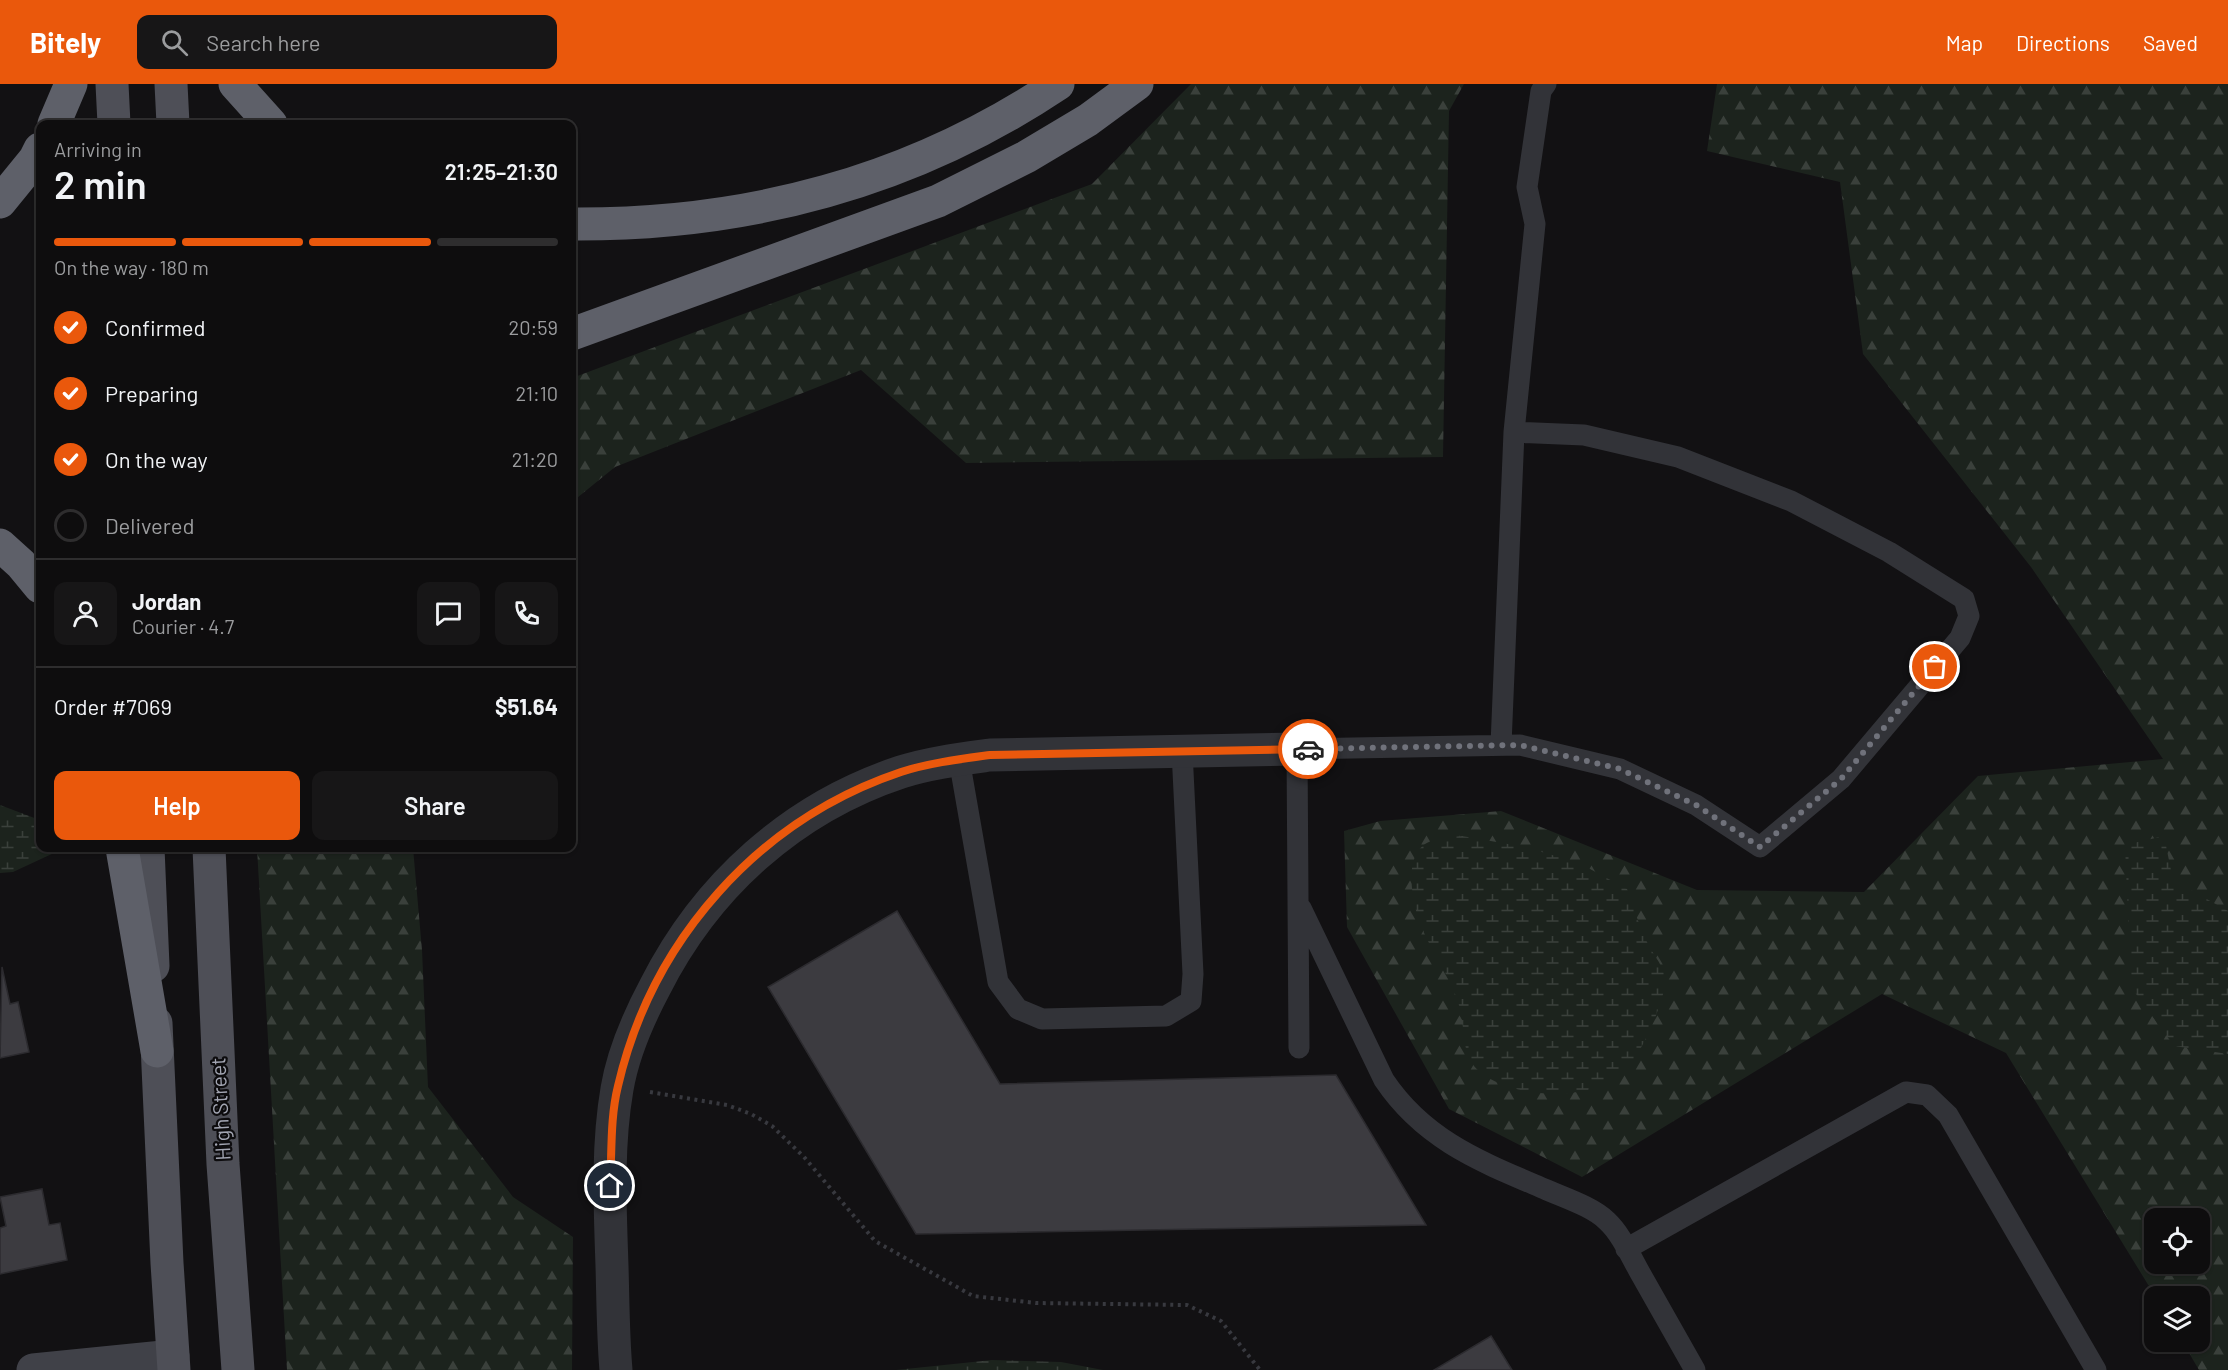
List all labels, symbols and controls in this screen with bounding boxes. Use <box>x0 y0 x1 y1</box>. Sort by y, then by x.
search box <box>137 15 557 69</box>
text: Bitely <box>30 25 101 59</box>
icon: search <box>158 26 191 59</box>
text: Search here <box>206 29 321 55</box>
text: Map <box>1946 30 1983 55</box>
text: Directions <box>2016 30 2110 55</box>
text: Saved <box>2143 30 2198 55</box>
text: Arriving in <box>54 137 142 161</box>
text: 21:25–21:30 <box>445 158 558 184</box>
text: 2 min <box>54 160 147 207</box>
text: On the way · 180 m <box>54 255 209 279</box>
icon: check <box>54 311 87 344</box>
text: Confirmed <box>105 314 205 340</box>
text: 20:59 <box>509 315 558 339</box>
icon: check <box>54 377 87 410</box>
text: Preparing <box>105 380 198 406</box>
text: 21:10 <box>515 381 558 405</box>
icon: check <box>54 443 87 476</box>
text: On the way <box>105 446 208 472</box>
text: 21:20 <box>512 447 558 471</box>
text: Delivered <box>105 512 194 538</box>
button: person <box>54 582 117 645</box>
button: chat <box>417 582 480 645</box>
button: phone <box>495 582 558 645</box>
text: Jordan <box>132 588 201 614</box>
text: Courier · 4.7 <box>132 614 234 638</box>
pin <box>1909 641 1960 692</box>
icon: bag <box>1918 650 1951 683</box>
text: Order #7069 <box>54 693 172 719</box>
text: $51.64 <box>495 693 558 719</box>
courier <box>1278 719 1338 779</box>
icon: car <box>1292 733 1325 766</box>
button: Help <box>54 771 300 840</box>
button: Share <box>312 771 558 840</box>
street label: High Street <box>204 1057 235 1161</box>
pin <box>584 1160 635 1211</box>
icon: home <box>593 1169 626 1202</box>
map controls <box>2144 1208 2210 1352</box>
button: locate <box>2144 1208 2210 1274</box>
button: layers <box>2144 1286 2210 1352</box>

